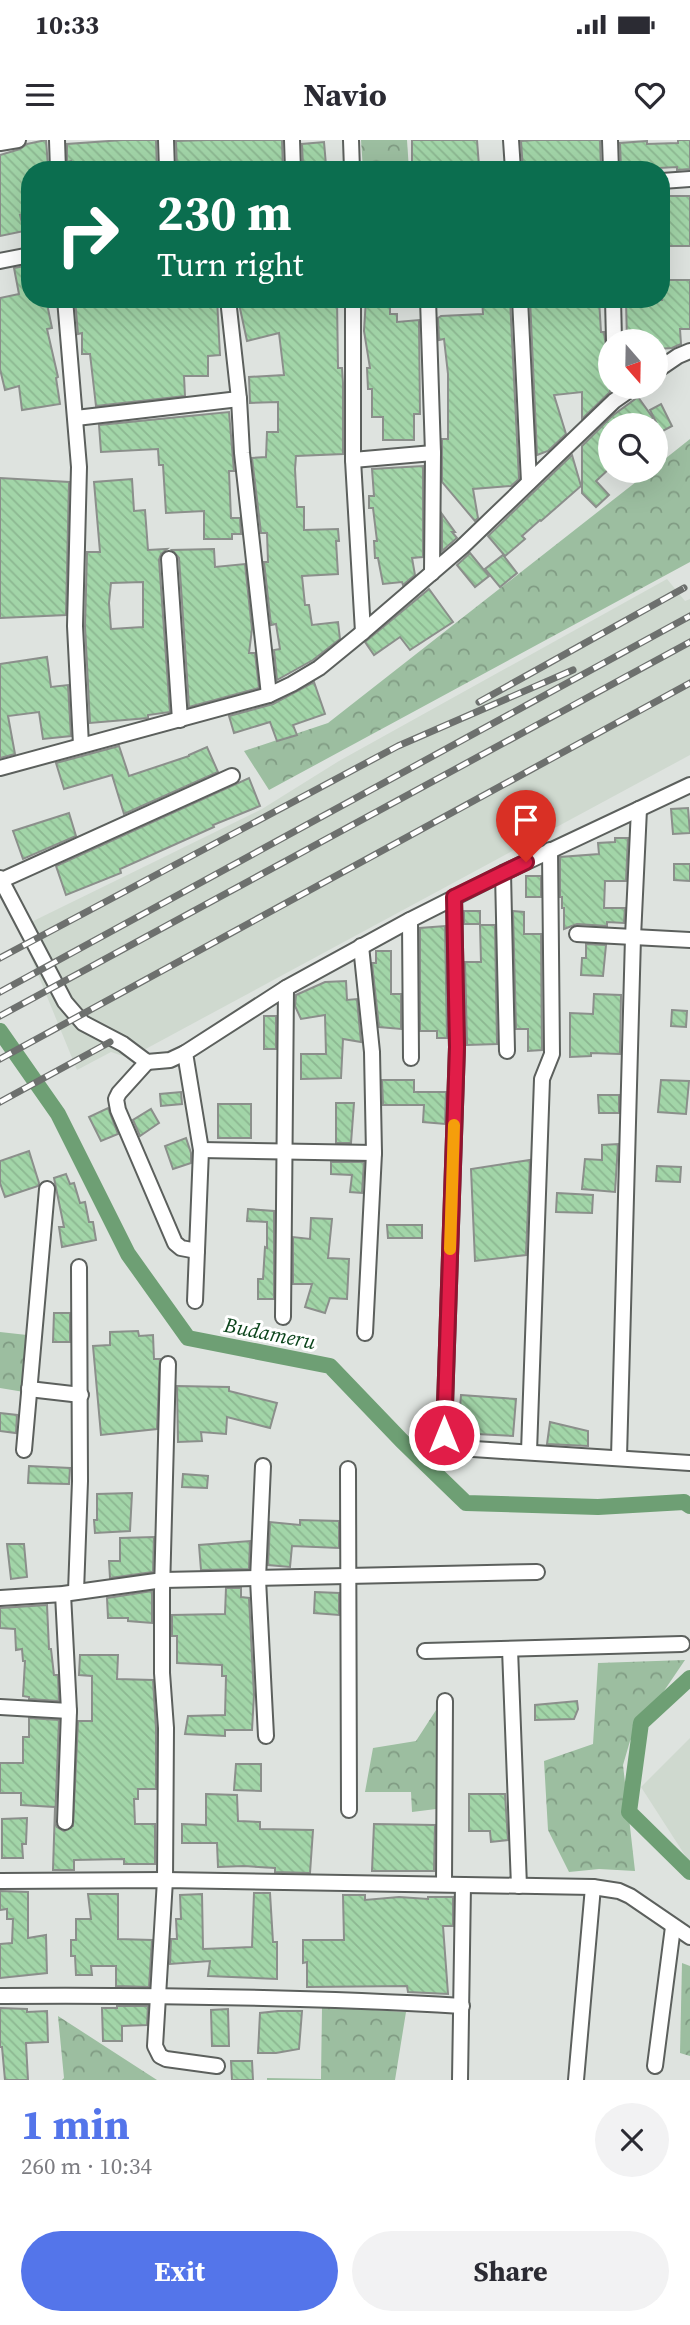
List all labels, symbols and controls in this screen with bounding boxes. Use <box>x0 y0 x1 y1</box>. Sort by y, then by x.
text: 10:33 <box>35 7 99 43</box>
text: Navio <box>303 73 387 117</box>
icon: menu <box>21 76 59 114</box>
icon: heart <box>631 76 669 114</box>
text: 230 m <box>157 179 292 246</box>
icon: right <box>42 189 133 280</box>
text: Turn right <box>157 243 303 287</box>
north arrow <box>598 329 668 399</box>
map controls <box>598 329 668 483</box>
button: search <box>598 413 668 483</box>
pin <box>496 790 556 862</box>
icon: arrive <box>507 801 545 839</box>
water label: Budameru <box>221 1310 318 1356</box>
position arrow <box>407 1398 481 1472</box>
text: 1 min <box>21 2095 130 2153</box>
button: close <box>595 2103 669 2177</box>
text: 260 m · 10:34 <box>21 2150 152 2182</box>
button: Exit <box>21 2231 338 2311</box>
button: Share <box>352 2231 669 2311</box>

